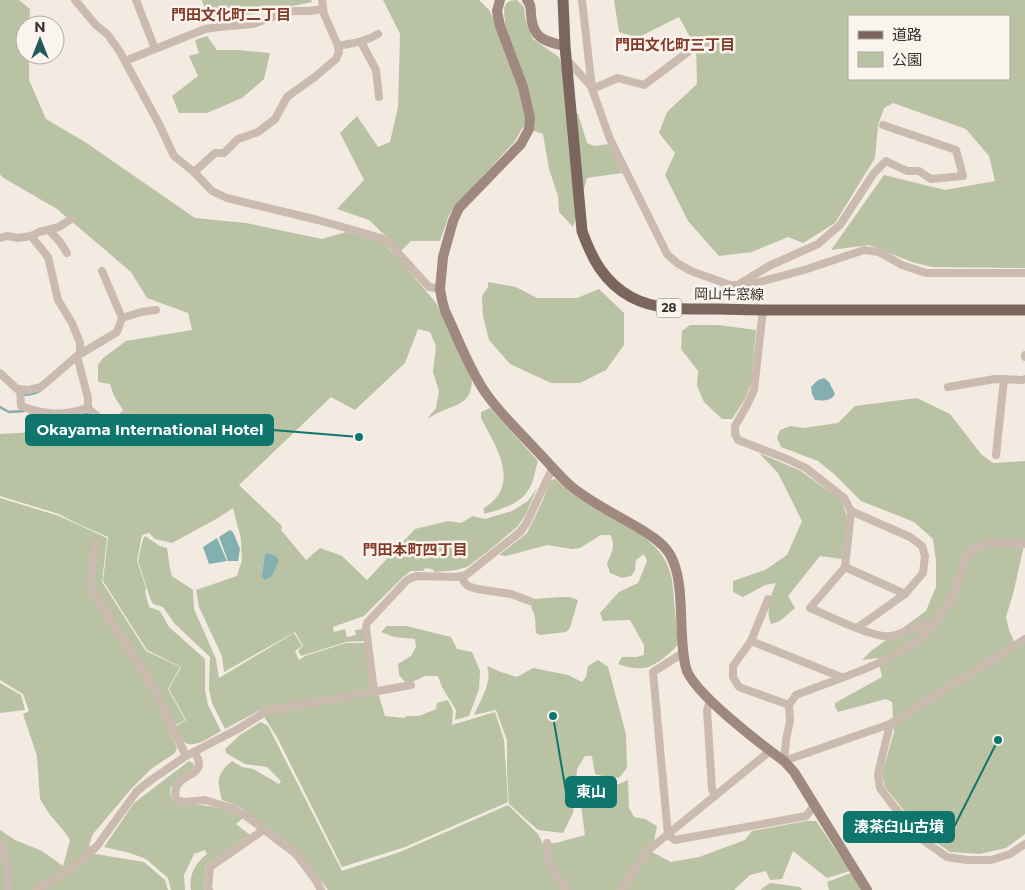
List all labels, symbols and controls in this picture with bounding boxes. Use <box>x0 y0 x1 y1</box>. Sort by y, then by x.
district label: 門田文化町二丁目 <box>171 5 291 24</box>
north arrow <box>15 15 65 65</box>
legend <box>848 15 1010 80</box>
text: N <box>34 18 46 36</box>
text: 道路 <box>892 25 922 44</box>
district label: 門田文化町三丁目 <box>615 35 735 54</box>
text: 公園 <box>892 50 922 69</box>
street label: 岡山牛窓線 <box>694 284 764 304</box>
road number: 28 <box>656 298 682 318</box>
callout: Okayama International Hotel <box>26 415 273 445</box>
text: Okayama International Hotel <box>36 420 264 439</box>
district label: 門田本町四丁目 <box>362 540 468 559</box>
callout: 東山 <box>566 777 616 807</box>
text: 東山 <box>576 782 606 801</box>
callout: 湊茶臼山古墳 <box>844 812 954 842</box>
text: 湊茶臼山古墳 <box>854 817 944 836</box>

